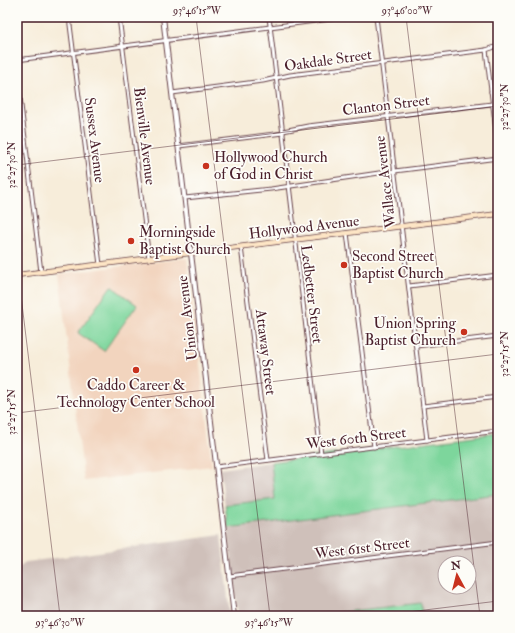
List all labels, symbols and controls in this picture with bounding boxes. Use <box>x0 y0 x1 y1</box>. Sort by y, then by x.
text: 93°46'15"W <box>172 5 222 17</box>
text: 93°46'00"W <box>381 5 433 17</box>
street label: Oakdale Street <box>283 45 373 76</box>
text: 32°27'30"N <box>499 84 511 130</box>
street label: Bienville Avenue <box>129 86 160 186</box>
street label: Clanton Street <box>341 91 431 120</box>
street label: Sussex Avenue <box>80 96 109 184</box>
street label: Wallace Avenue <box>370 135 401 230</box>
text: 32°27'30"N <box>6 142 18 188</box>
place label: Hollywood Church of God in Christ <box>214 148 328 184</box>
marker: Hollywood Church of God in Christ <box>201 161 211 171</box>
street label: Hollywood Avenue <box>248 211 360 244</box>
place label: Morningside Baptist Church <box>139 223 231 260</box>
marker: Morningside Baptist Church <box>126 236 136 246</box>
street label: Ledbetter Street <box>296 244 327 345</box>
place label: Second Street Baptist Church <box>352 247 444 284</box>
marker: Second Street Baptist Church <box>339 260 349 270</box>
street label: Union Avenue <box>173 274 202 361</box>
street label: Attaway Street <box>251 307 280 396</box>
place label: Union Spring Baptist Church <box>364 314 457 351</box>
marker: Union Spring Baptist Church <box>459 327 469 337</box>
text: 32°27'15"N <box>499 331 511 377</box>
marker: Caddo Career & Technology Center School <box>131 365 141 375</box>
place label: Caddo Career & Technology Center School <box>57 376 215 412</box>
text: 32°27'15"N <box>6 389 18 435</box>
street label: West 60th Street <box>304 423 407 454</box>
street label: West 61st Street <box>313 533 411 564</box>
north arrow <box>437 555 477 595</box>
text: N <box>449 558 463 573</box>
text: 93°46'30"W <box>35 617 85 629</box>
text: 93°46'15"W <box>244 617 294 629</box>

